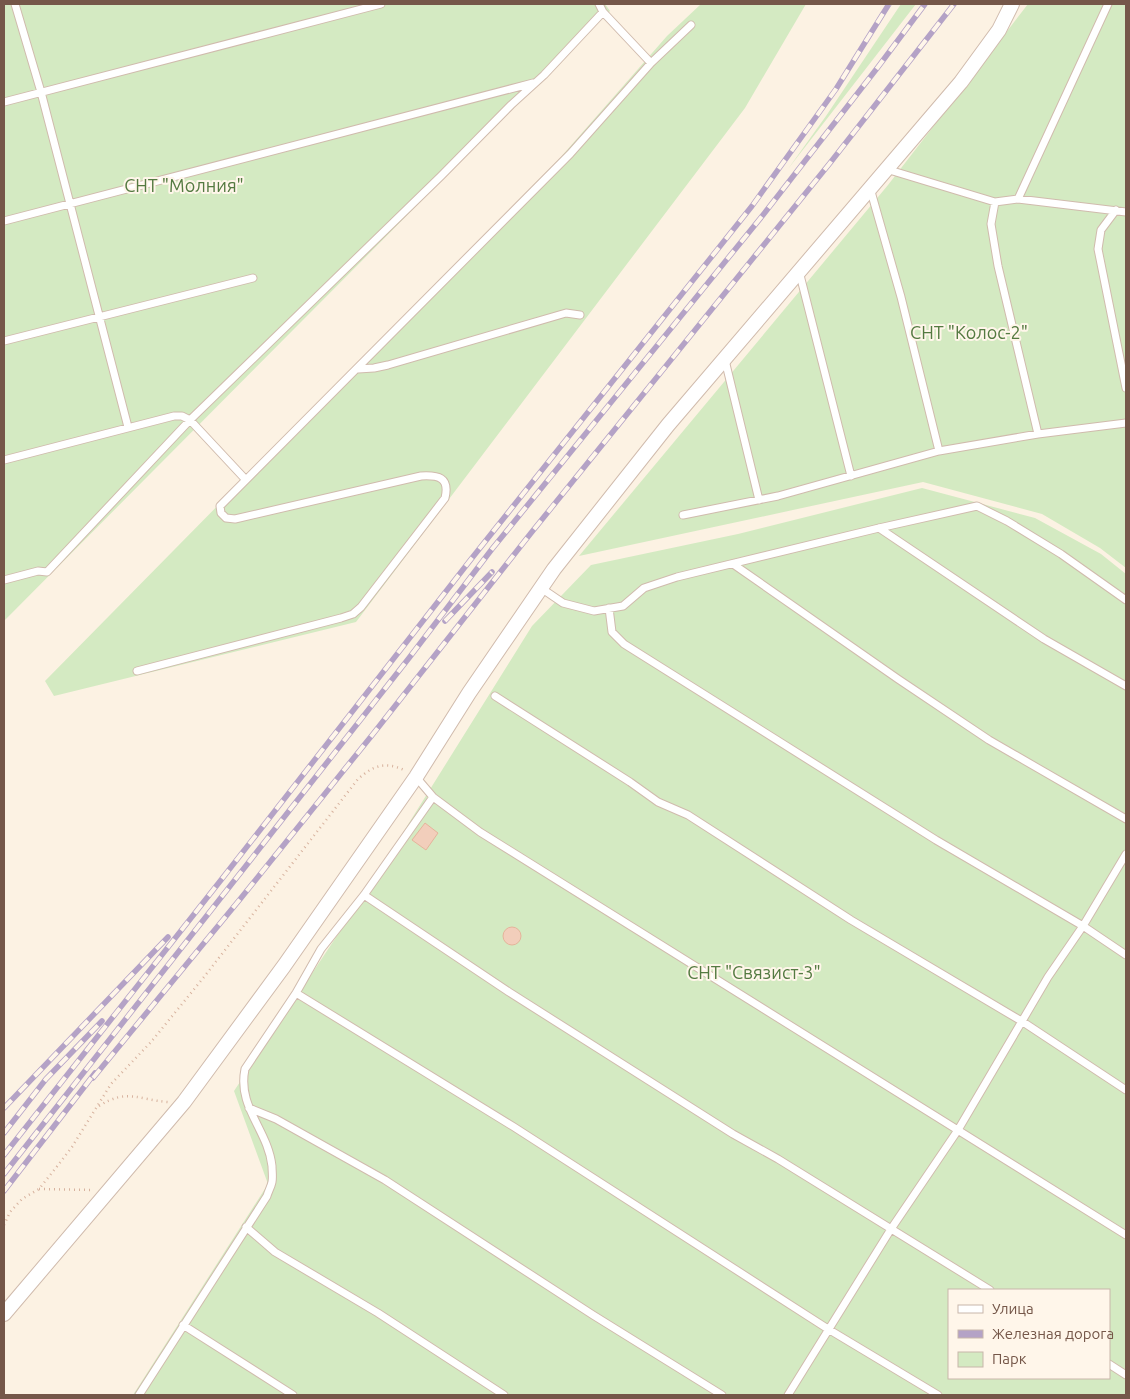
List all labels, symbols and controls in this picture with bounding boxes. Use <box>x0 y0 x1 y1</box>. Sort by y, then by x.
park label: СНТ "Молния" <box>124 175 244 195</box>
park label: СНТ "Колос-2" <box>910 322 1028 342</box>
park label: СНТ "Связист-3" <box>687 962 821 982</box>
legend <box>948 1289 1110 1379</box>
text: Улица <box>992 1300 1034 1317</box>
text: Железная дорога <box>992 1325 1114 1342</box>
text: Парк <box>992 1350 1027 1367</box>

